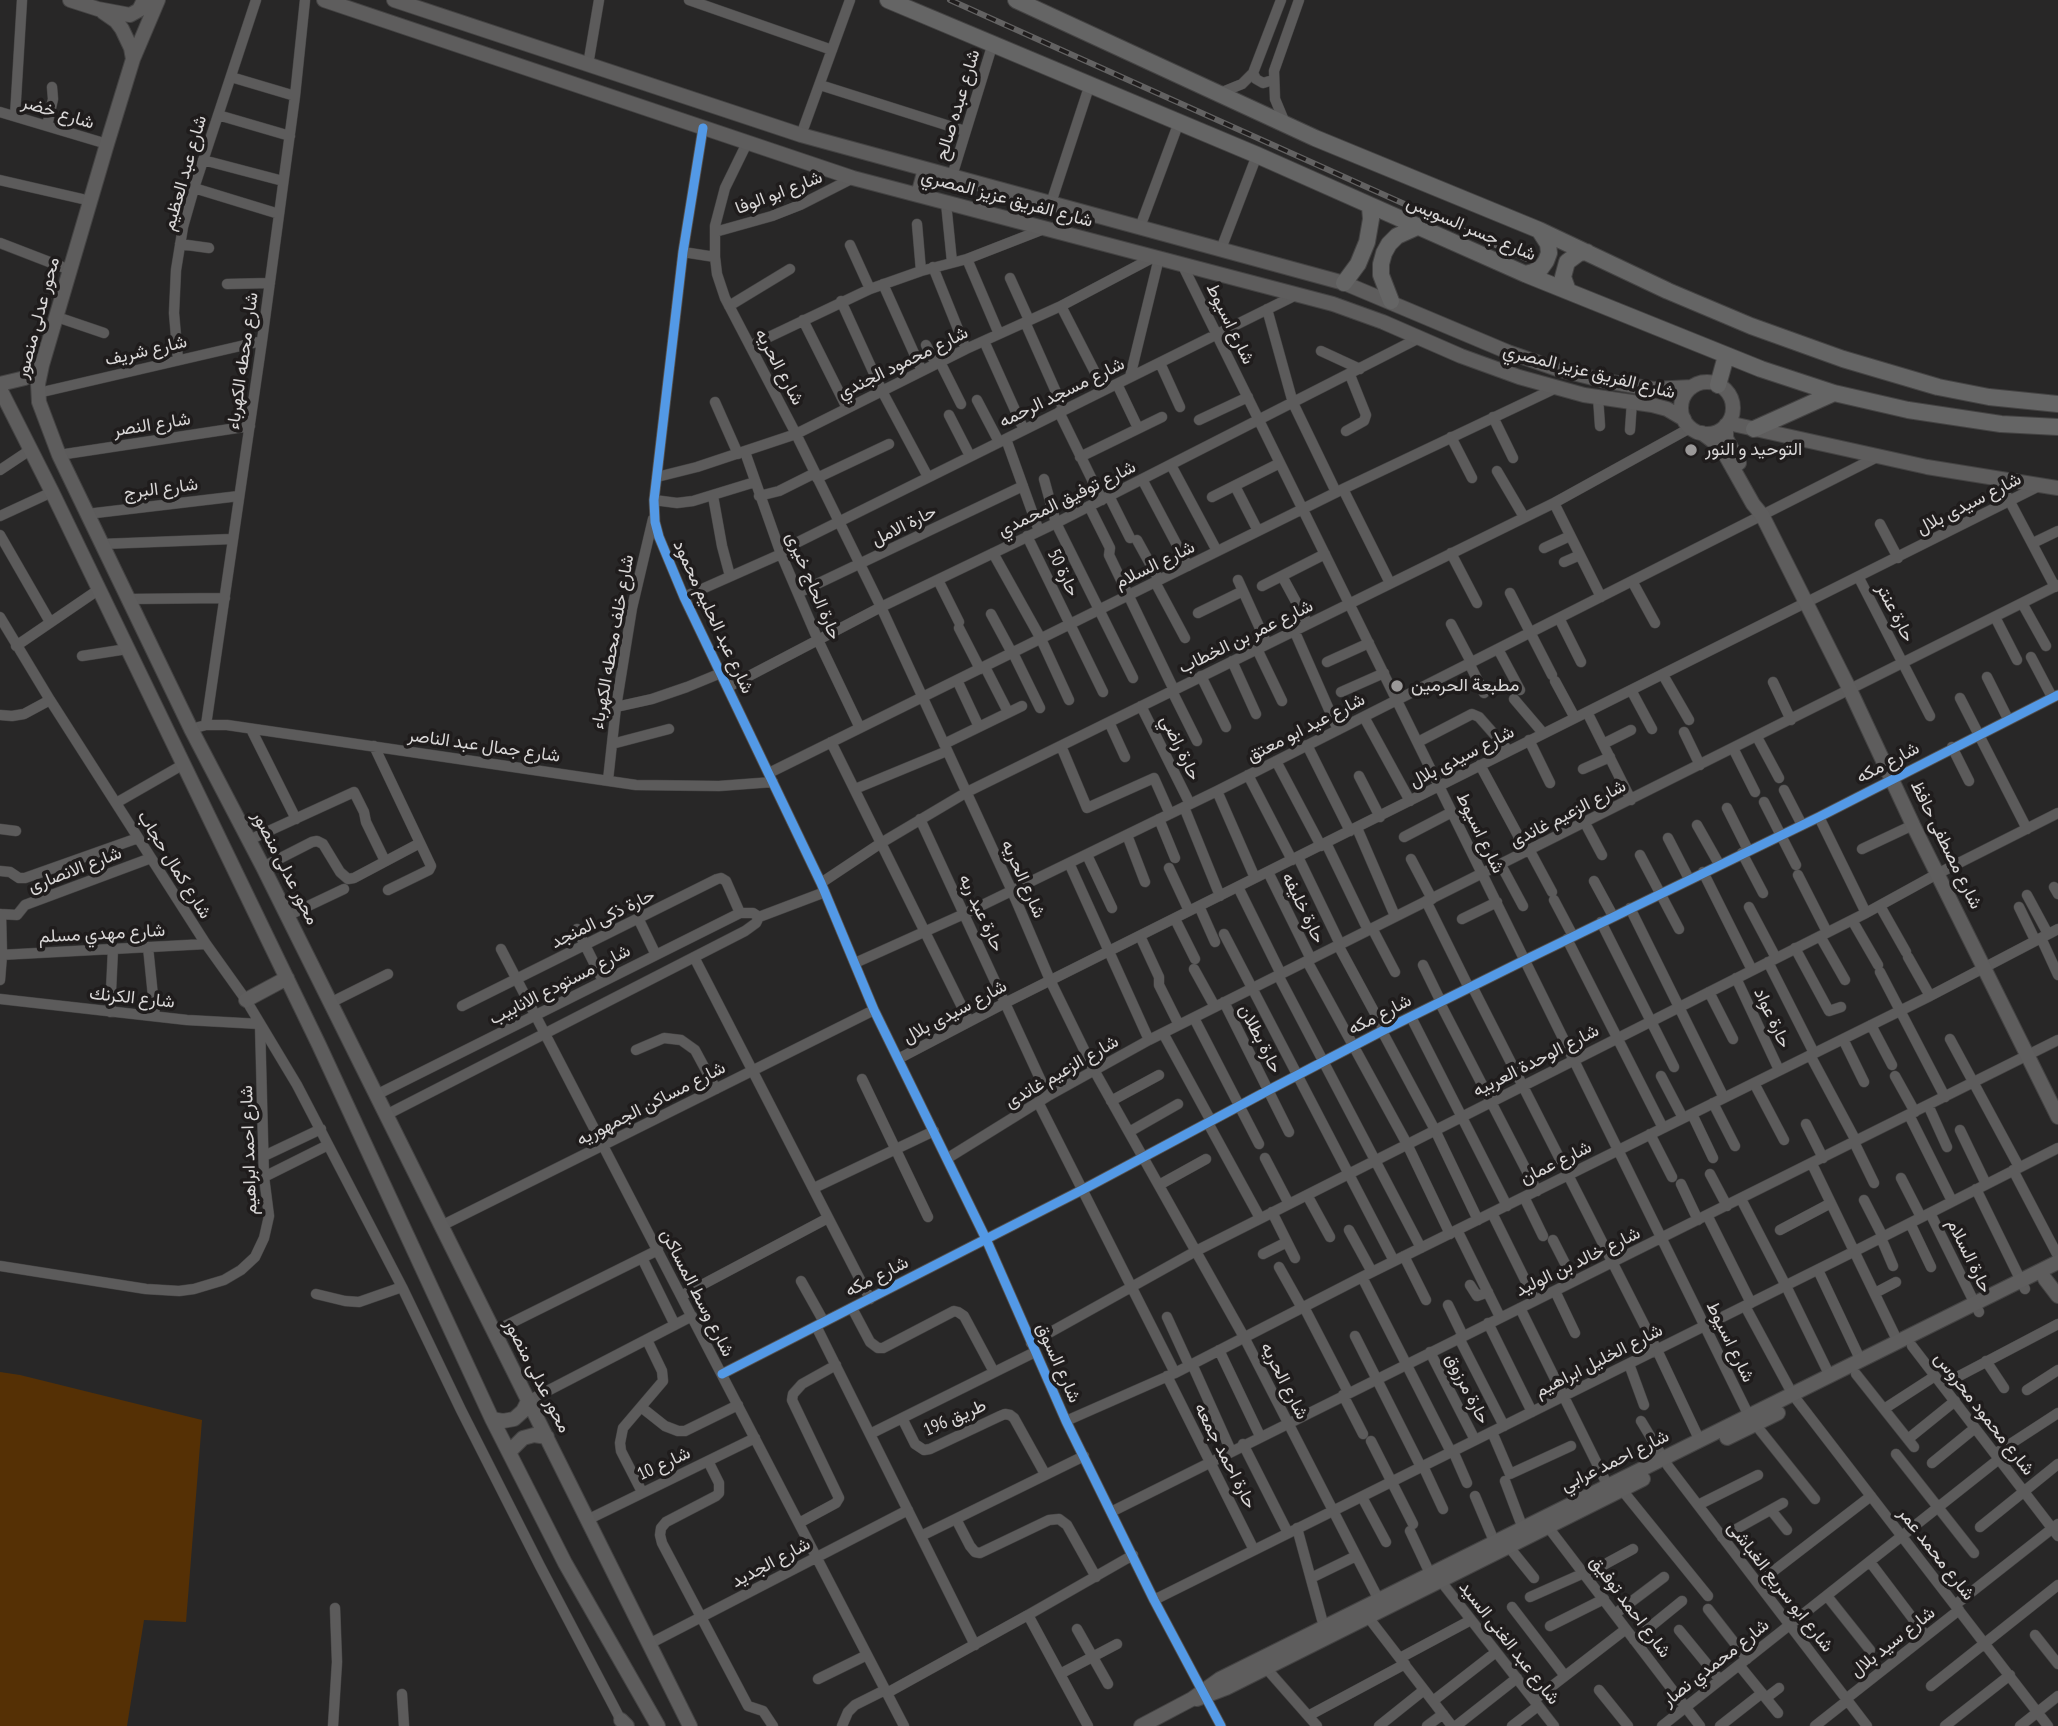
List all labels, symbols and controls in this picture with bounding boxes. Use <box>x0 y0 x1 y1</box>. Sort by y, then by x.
street label: شارع عبده صالح <box>931 47 985 163</box>
street label: شارع خضر <box>19 92 97 134</box>
street label: شارع عبد العظيم <box>158 113 212 233</box>
street label: شارع ابو الوفا <box>732 166 826 220</box>
street label: شارع الفريق عزيز المصري <box>919 166 1095 232</box>
street label: شارع جسر السويس <box>1403 192 1539 266</box>
street label: محور عدلى منصور <box>11 255 65 381</box>
street label: شارع اسيوط <box>1201 280 1259 368</box>
street label: شارع محطه الكهرباء <box>223 291 263 431</box>
street label: شارع محمود الجندي <box>834 322 972 404</box>
street label: شارع الحريه <box>750 325 808 409</box>
street label: شارع شريف <box>103 331 189 371</box>
street label: شارع الفريق عزيز المصري <box>1501 340 1677 404</box>
street label: شارع مسجد الرحمه <box>996 353 1128 433</box>
street label: شارع النصر <box>112 408 192 442</box>
place label: التوحيد و النور <box>1705 439 1802 461</box>
marker: التوحيد و النور <box>1683 442 1699 458</box>
street label: شارع توفيق المحمدي <box>995 456 1139 542</box>
street label: شارع سيدى بلال <box>1913 468 2025 540</box>
street label: شارع البرج <box>123 474 199 504</box>
street label: حارة الامل <box>868 501 940 551</box>
street label: حارة الحاج خيرى <box>781 529 845 643</box>
street label: شارع السلام <box>1112 536 1198 594</box>
street label: شارع عبد الحليم محمود <box>668 537 758 697</box>
street label: حارة 50 <box>1042 546 1084 600</box>
street label: شارع خلف محطه الكهرباء <box>587 553 639 731</box>
street label: حارة عنتر <box>1871 580 1919 646</box>
street label: شارع عمر بن الخطاب <box>1175 595 1317 679</box>
place label: مطبعة الحرمين <box>1411 675 1519 697</box>
marker: مطبعة الحرمين <box>1389 678 1405 694</box>
street label: شارع عيد ابو معتق <box>1243 689 1369 767</box>
street label: حارة راضي <box>1155 712 1205 784</box>
street label: شارع سيدى بلال <box>1406 721 1518 793</box>
street label: شارع جمال عبد الناصر <box>406 725 562 767</box>
street label: شارع مكه <box>1853 737 1923 789</box>
street label: شارع الزعيم غاندى <box>1506 775 1630 853</box>
street label: شارع مصطفى حافظ <box>1906 777 1986 913</box>
street label: شارع اسيوط <box>1451 789 1509 877</box>
street label: شارع كمال حجاب <box>132 807 216 923</box>
street label: محور عدلى منصور <box>247 807 323 929</box>
street label: شارع الحريه <box>996 836 1050 922</box>
street label: شارع الانصارى <box>25 842 125 898</box>
street label: حارة خليفه <box>1277 869 1329 947</box>
street label: حارة عبد ربه <box>954 871 1008 955</box>
street label: حارة ذكى المنجد <box>547 884 659 954</box>
street label: شارع مهدي مسلم <box>38 920 166 948</box>
street label: شارع مستودع الانابيب <box>486 940 634 1030</box>
street label: شارع سيدى بلال <box>899 976 1011 1048</box>
street label: شارع الكرنك <box>88 983 176 1013</box>
street label: حارة عواد <box>1749 984 1795 1052</box>
street label: شارع مكه <box>1345 990 1415 1040</box>
street label: حارة بطلان <box>1234 1001 1286 1077</box>
street label: شارع الوحدة العربيه <box>1469 1020 1603 1102</box>
street label: شارع الزعيم غاندى <box>1001 1031 1123 1113</box>
street label: شارع مساكن الجمهوريه <box>573 1057 729 1151</box>
street label: شارع احمد ابراهيم <box>236 1085 262 1215</box>
street label: شارع عمان <box>1517 1136 1595 1190</box>
street label: حارة السلام <box>1942 1215 1996 1297</box>
street label: شارع خالد بن الوليد <box>1512 1222 1644 1302</box>
street label: شارع وسط المساكن <box>656 1226 738 1360</box>
street label: شارع مكه <box>842 1252 912 1302</box>
street label: شارع اسيوط <box>1701 1298 1759 1386</box>
street label: محور عدلى منصور <box>499 1315 575 1437</box>
street label: شارع السوق <box>1031 1320 1085 1406</box>
street label: شارع الخليل ابراهيم <box>1532 1320 1666 1402</box>
street label: شارع الحريه <box>1255 1339 1313 1423</box>
street label: شارع محمود محروس <box>1929 1348 2039 1480</box>
street label: حارة مرزوق <box>1440 1350 1494 1428</box>
street label: طريق 196 <box>920 1395 990 1441</box>
street label: حارة احمد جمعه <box>1189 1400 1261 1512</box>
street label: شارع احمد عرابي <box>1557 1425 1673 1497</box>
street label: شارع 10 <box>634 1442 694 1486</box>
street label: شارع محمد عمر <box>1893 1503 1979 1605</box>
street label: شارع ابو سريع الغباشى <box>1722 1517 1838 1657</box>
street label: شارع الجديد <box>728 1533 814 1593</box>
street label: شارع احمد توفيق <box>1585 1552 1675 1662</box>
street label: شارع عبد الغنى السيد <box>1454 1577 1564 1709</box>
street label: شارع سيد بلال <box>1846 1602 1940 1682</box>
street label: شارع محمدي نصار <box>1658 1615 1774 1711</box>

